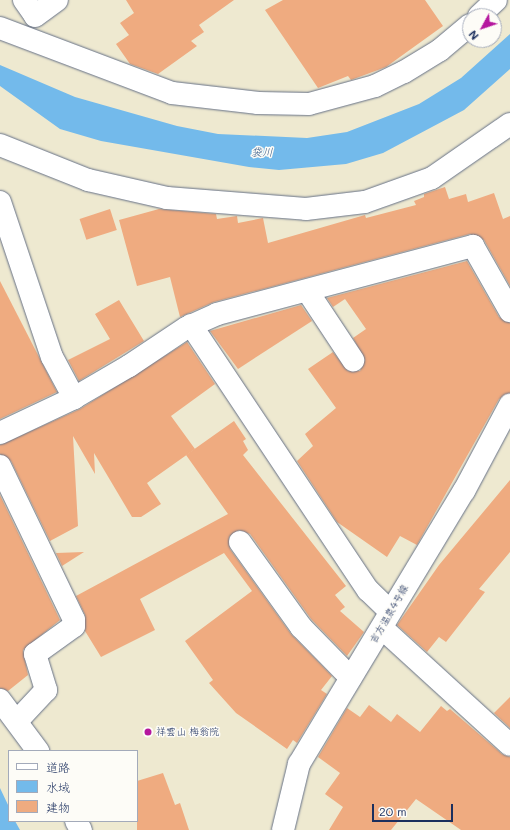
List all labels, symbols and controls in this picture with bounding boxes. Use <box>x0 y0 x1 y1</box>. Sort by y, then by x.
north arrow <box>462 8 502 48</box>
text: N <box>465 27 482 43</box>
water label: 袋川 <box>251 145 273 159</box>
street label: 吉方温泉4号線 <box>367 582 411 646</box>
place label: 祥雲山 梅翁院 <box>156 726 219 738</box>
marker: 祥雲山 梅翁院 <box>143 727 153 737</box>
legend <box>8 750 138 822</box>
text: 道路 <box>46 759 70 775</box>
text: 水域 <box>46 779 70 795</box>
scale bar <box>374 796 455 822</box>
text: 建物 <box>46 799 70 815</box>
text: 20 m <box>379 803 407 819</box>

